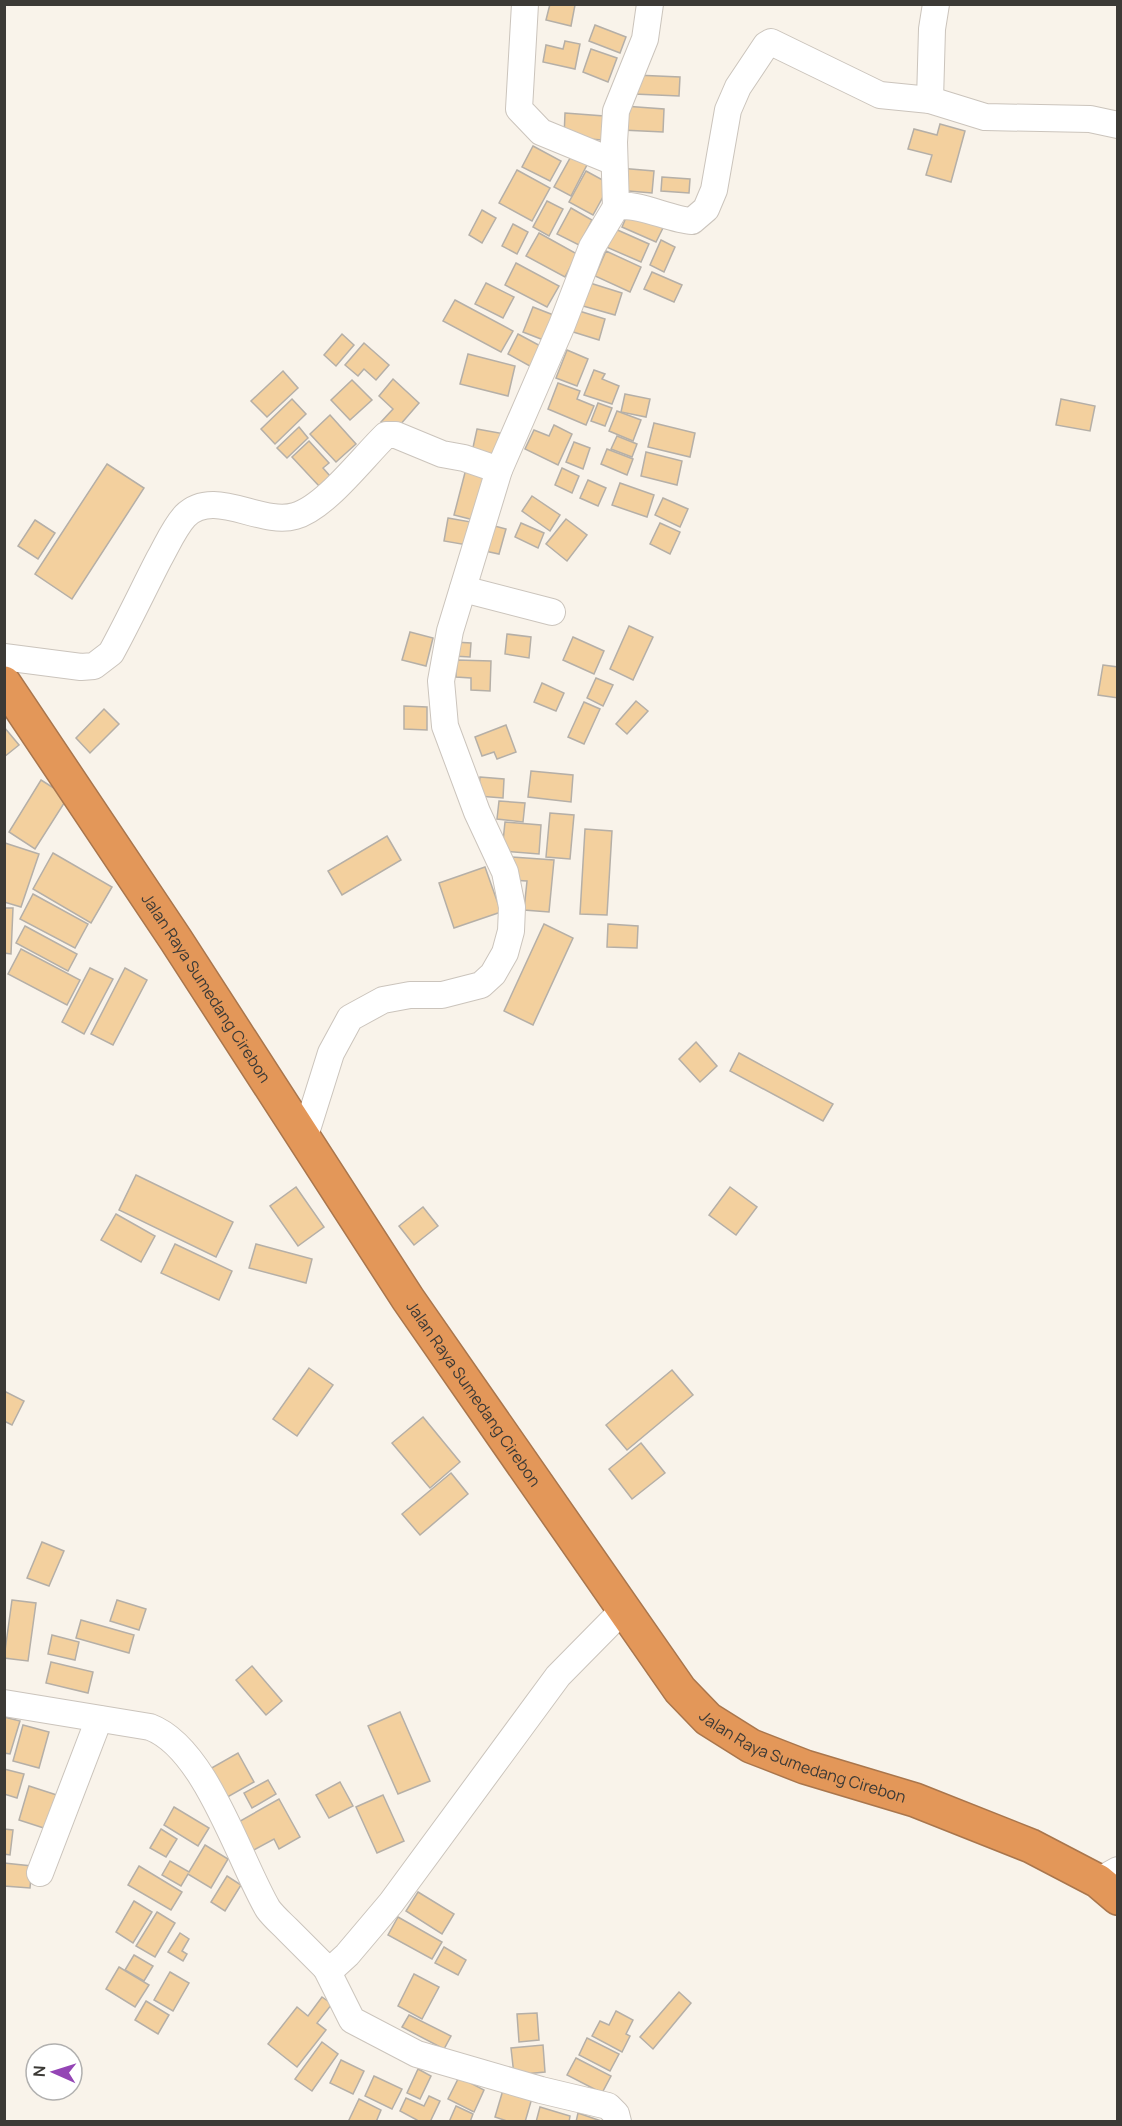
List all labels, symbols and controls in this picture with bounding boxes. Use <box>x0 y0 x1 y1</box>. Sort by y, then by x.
street label: Jalan Raya Sumedang Cirebon <box>137 889 276 1087</box>
street label: Jalan Raya Sumedang Cirebon <box>401 1296 546 1491</box>
street label: Jalan Raya Sumedang Cirebon <box>694 1705 909 1808</box>
north arrow <box>24 2042 84 2102</box>
text: N <box>28 2065 50 2078</box>

